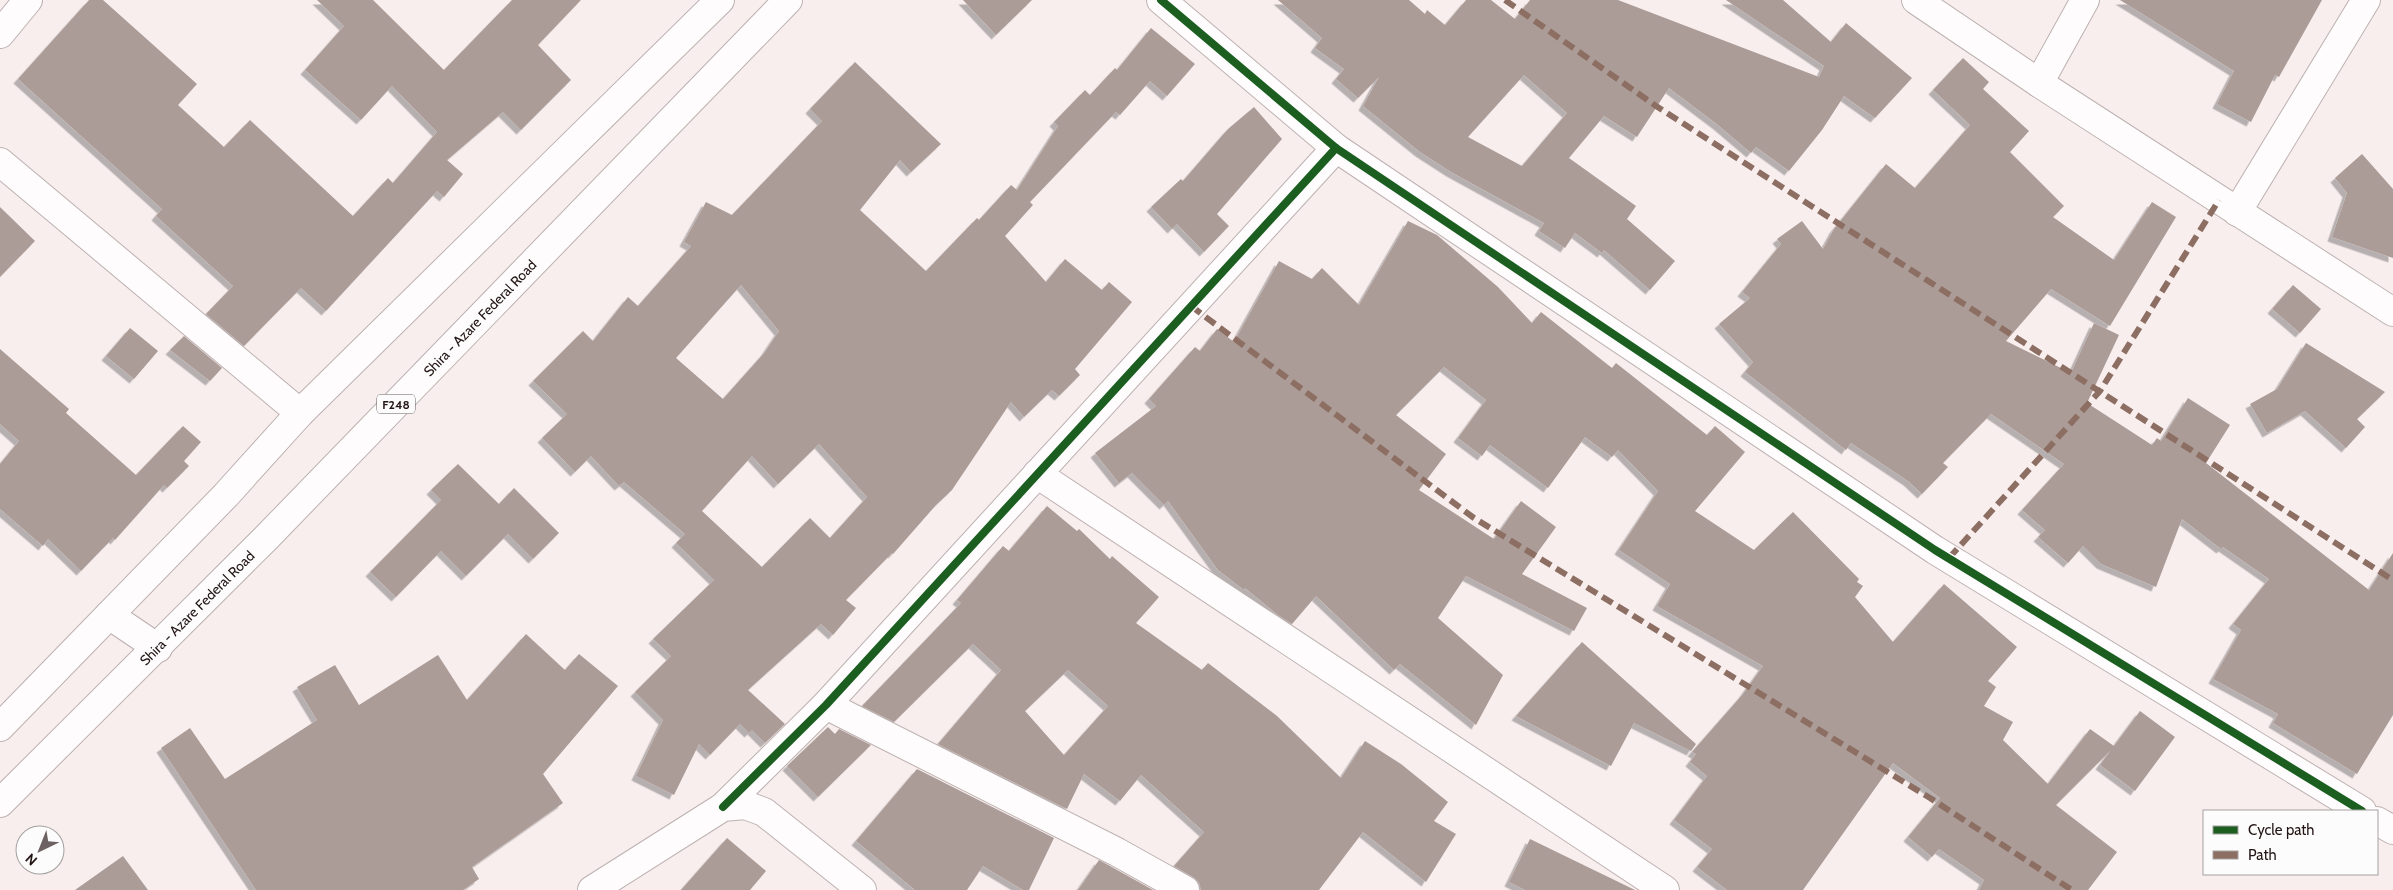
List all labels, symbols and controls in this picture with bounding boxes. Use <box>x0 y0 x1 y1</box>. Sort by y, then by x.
street label: Shira - Azare Federal Road <box>420 256 540 380</box>
road number: F248 <box>377 394 415 414</box>
street label: Shira - Azare Federal Road <box>136 547 258 669</box>
legend <box>2203 810 2378 875</box>
text: Cycle path <box>2248 821 2314 839</box>
north arrow <box>15 825 65 875</box>
text: Path <box>2248 846 2277 864</box>
text: N <box>21 850 41 869</box>

